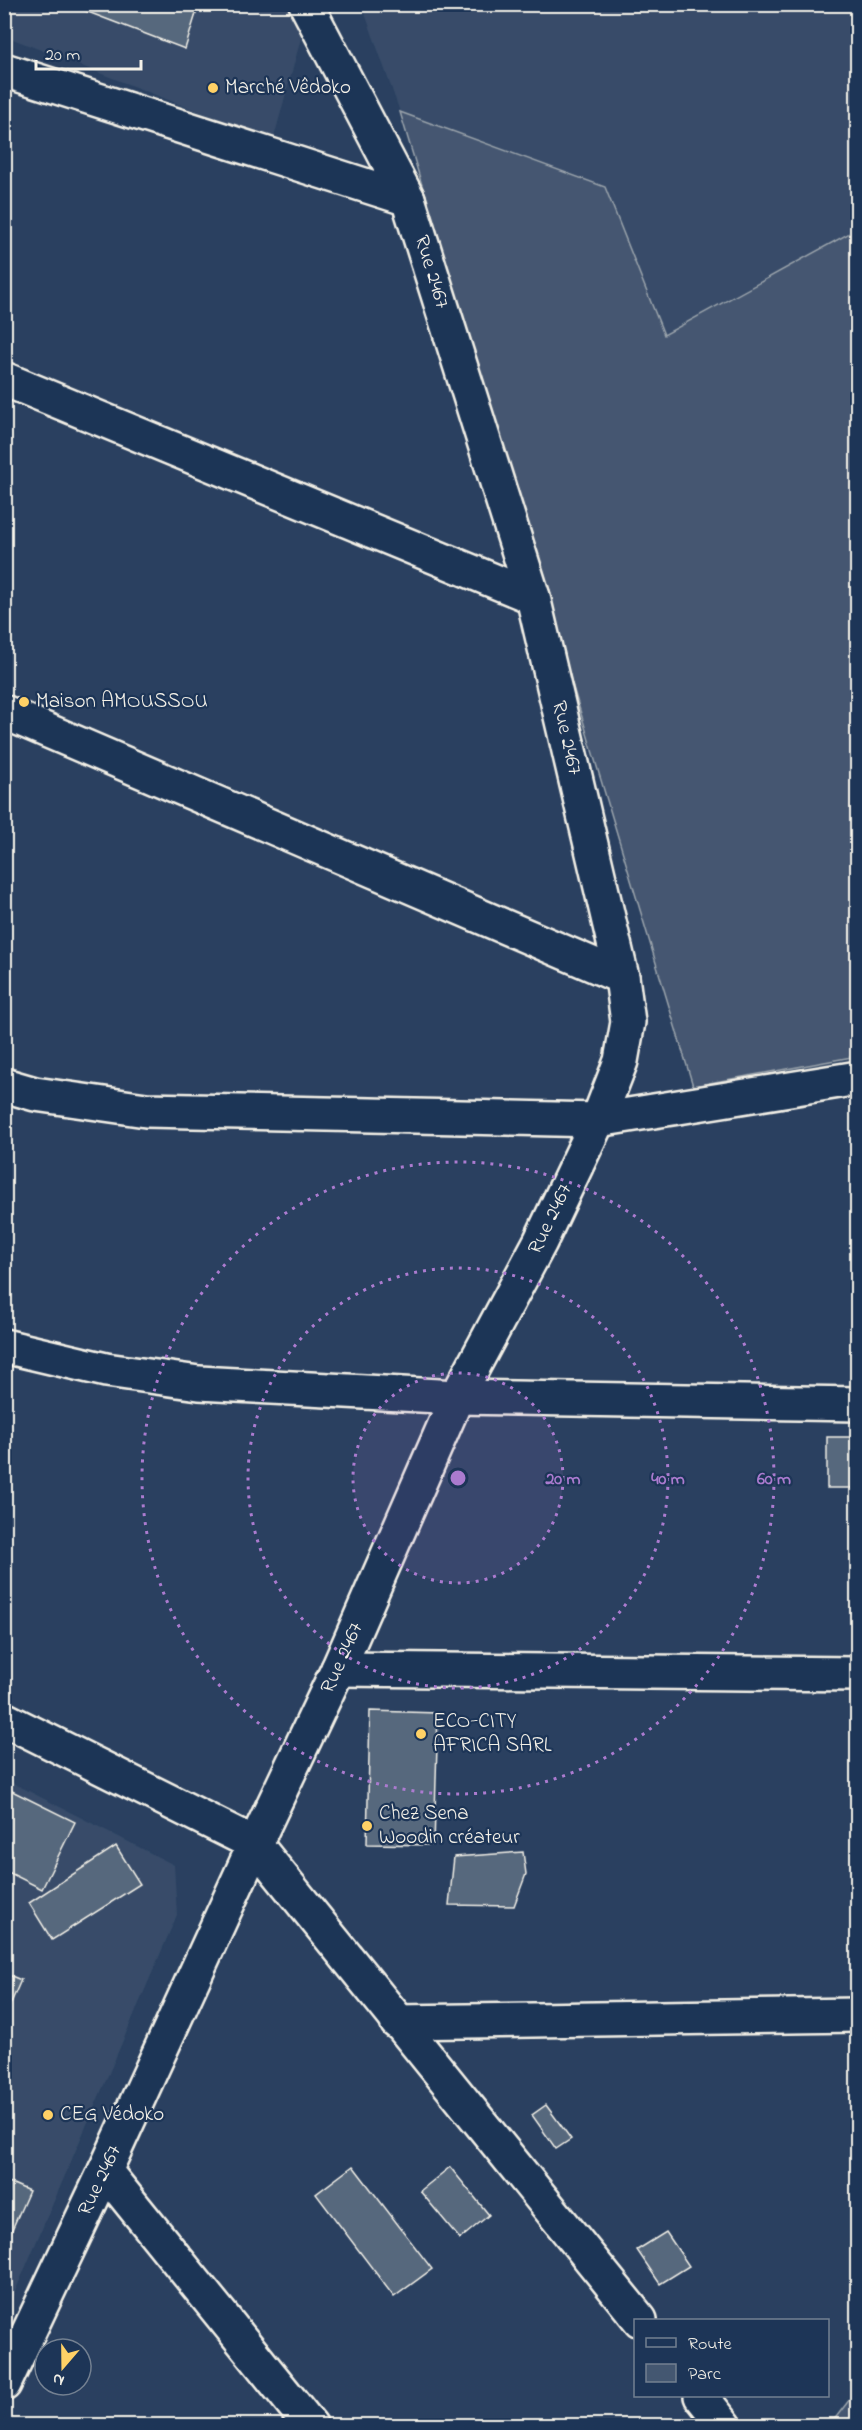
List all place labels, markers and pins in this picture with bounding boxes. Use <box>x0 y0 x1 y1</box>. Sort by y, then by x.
place label: Marché Vêdoko <box>225 73 351 103</box>
marker: Marché Vêdoko <box>206 81 220 95</box>
place label: Maison AMOUSSOU <box>36 687 208 717</box>
marker: Maison AMOUSSOU <box>17 695 31 709</box>
centre of rings <box>448 1468 468 1488</box>
place label: ECO-CITY AFRICA SARL <box>433 1707 552 1761</box>
marker: ECO-CITY AFRICA SARL <box>414 1727 428 1741</box>
place label: Chez Sena Woodin créateur <box>379 1799 520 1853</box>
marker: Chez Sena Woodin créateur <box>360 1819 374 1833</box>
place label: CEG Védoko <box>60 2100 164 2130</box>
marker: CEG Védoko <box>41 2108 55 2122</box>

